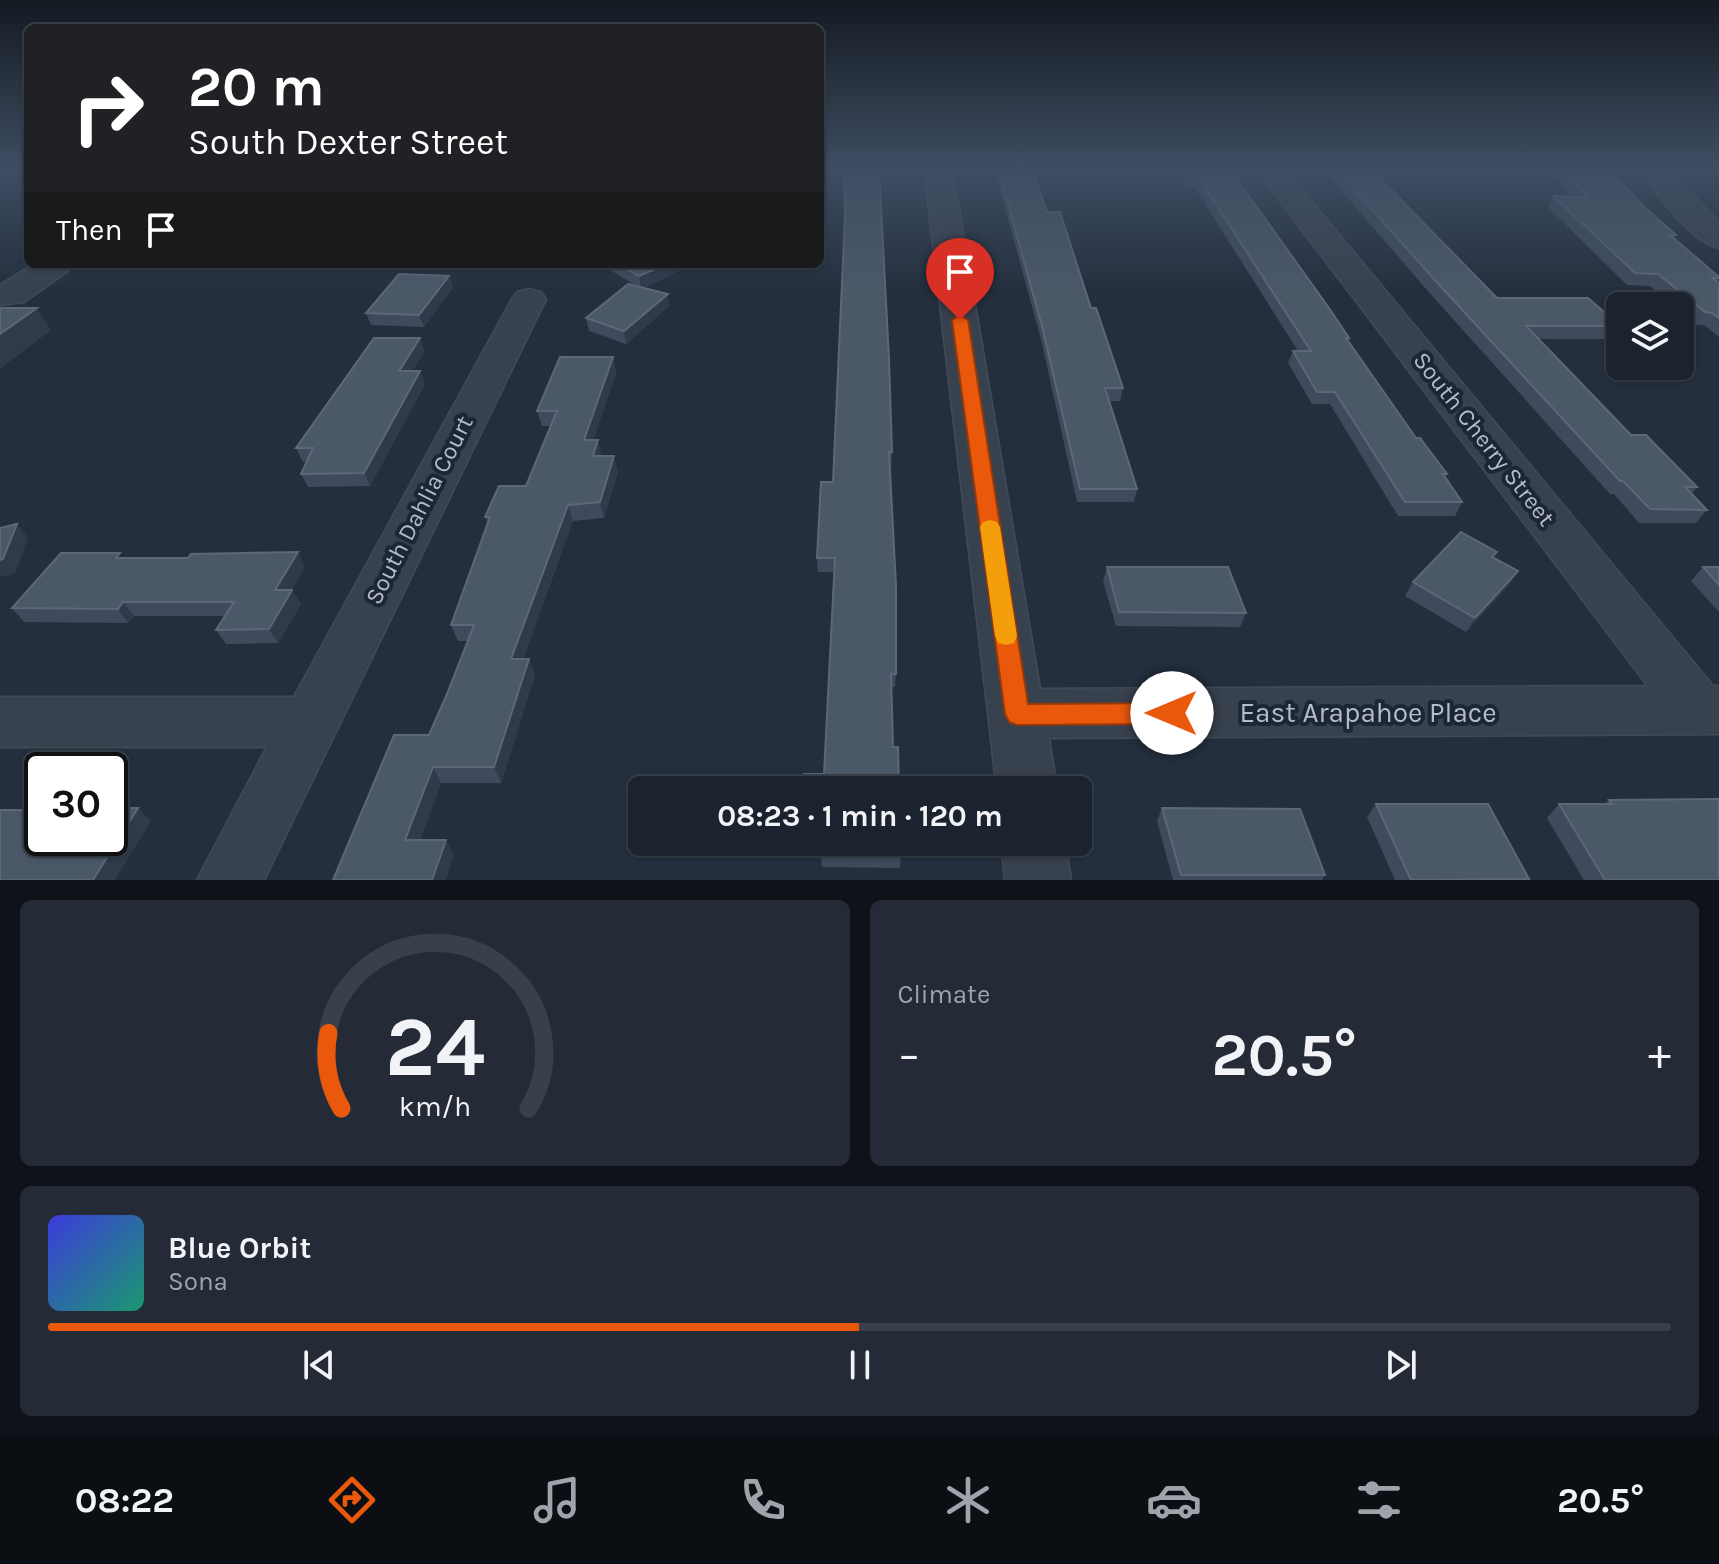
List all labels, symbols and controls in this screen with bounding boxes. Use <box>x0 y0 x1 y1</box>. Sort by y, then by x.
text: 20 m <box>188 54 325 119</box>
icon: right <box>56 56 160 160</box>
text: South Dexter Street <box>188 121 508 163</box>
icon: arrive <box>139 208 183 252</box>
text: Then <box>56 212 123 248</box>
pin <box>926 238 994 320</box>
icon: arrive <box>938 250 982 294</box>
map controls <box>1606 292 1694 380</box>
button: layers <box>1606 292 1694 380</box>
street label: South Cherry Street <box>1407 346 1561 532</box>
street label: South Dahlia Court <box>359 411 479 609</box>
position arrow <box>1130 671 1214 755</box>
street label: East Arapahoe Place <box>1239 696 1497 729</box>
speed limit sign: 30 <box>24 752 128 856</box>
text: 08:23 · 1 min · 120 m <box>717 798 1003 834</box>
text: Climate <box>898 979 990 1010</box>
text: 24 <box>385 999 485 1096</box>
text: 20.5° <box>1212 1020 1357 1090</box>
text: − <box>898 1029 921 1080</box>
text: + <box>1648 1029 1671 1080</box>
text: km/h <box>399 1090 471 1123</box>
text: Blue Orbit <box>168 1230 311 1266</box>
text: Sona <box>168 1266 228 1297</box>
icon: previous <box>297 1343 341 1387</box>
icon: pause <box>838 1343 882 1387</box>
icon: next <box>1379 1343 1423 1387</box>
icon: directions <box>324 1472 380 1528</box>
icon: music <box>529 1472 585 1528</box>
icon: phone <box>735 1472 791 1528</box>
icon: climate <box>940 1472 996 1528</box>
icon: car <box>1146 1472 1202 1528</box>
icon: filters <box>1351 1472 1407 1528</box>
text: 08:22 <box>75 1479 174 1521</box>
text: 20.5° <box>1557 1479 1644 1521</box>

